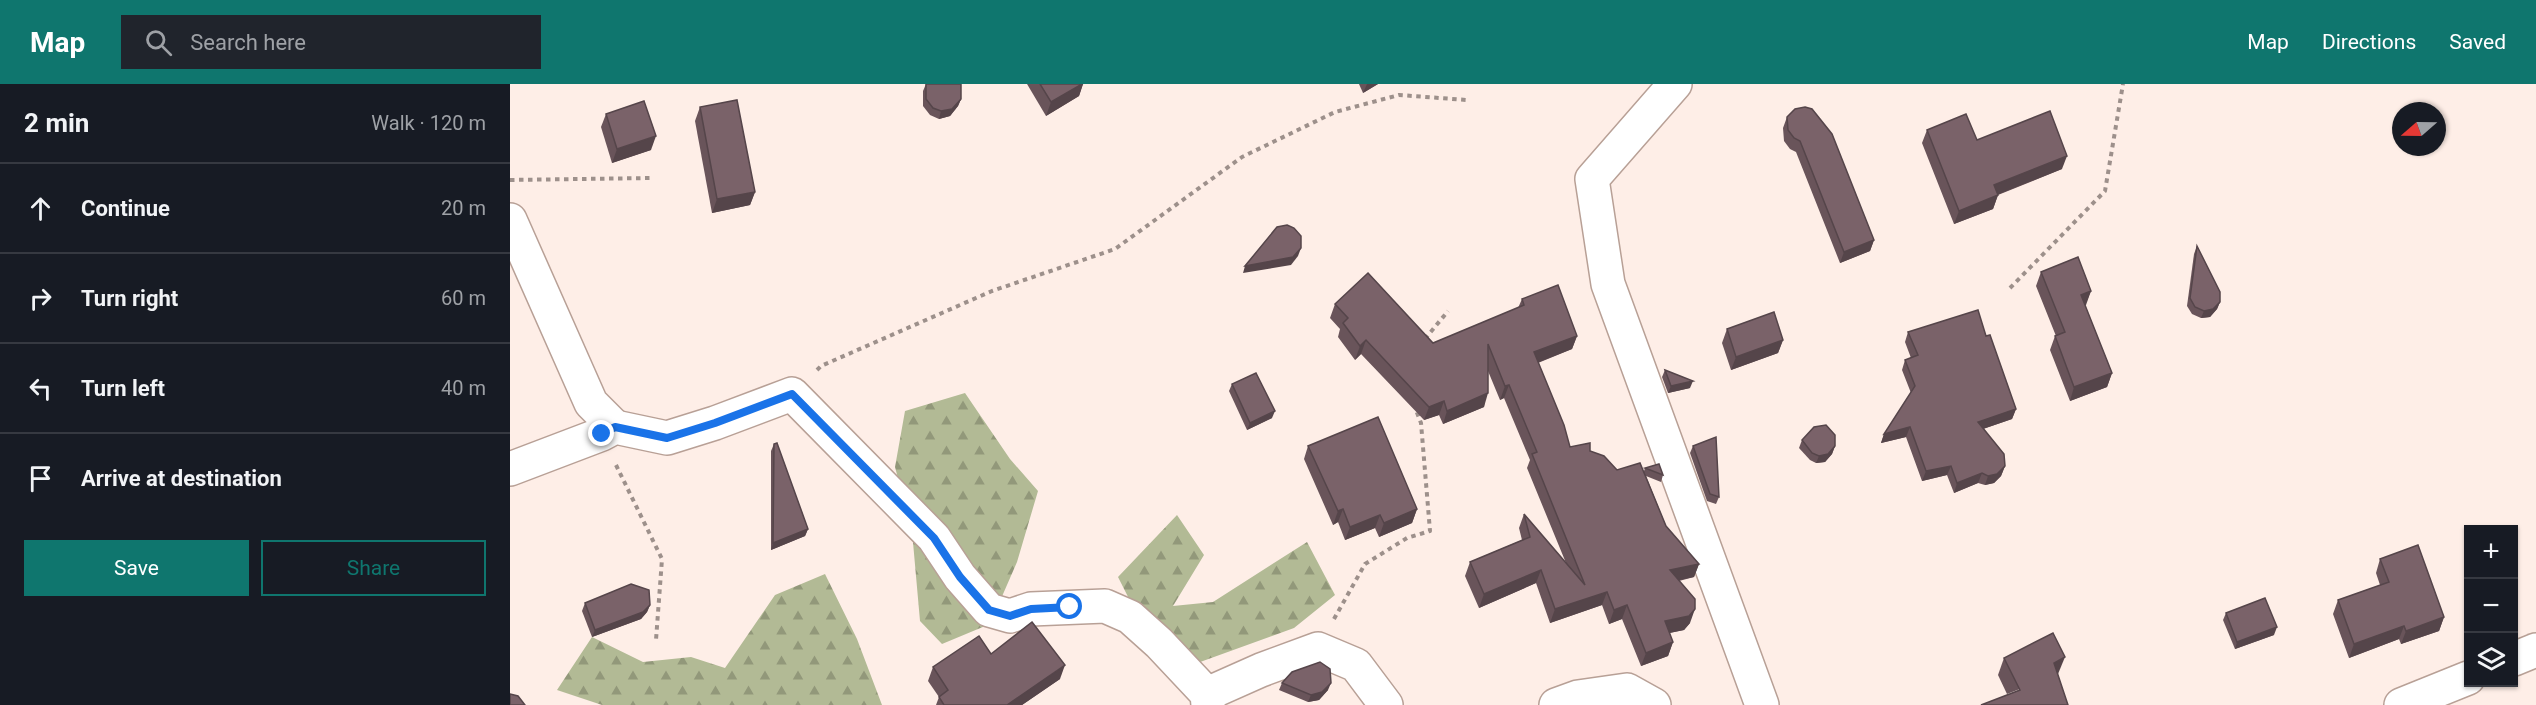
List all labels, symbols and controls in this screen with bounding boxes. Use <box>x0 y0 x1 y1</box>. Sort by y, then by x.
search box <box>121 15 541 69</box>
text: Map <box>30 26 85 59</box>
icon: search <box>142 26 175 59</box>
text: Search here <box>190 30 306 55</box>
text: Map <box>2247 30 2289 54</box>
text: Directions <box>2322 30 2416 54</box>
text: Saved <box>2449 30 2506 54</box>
north arrow <box>2392 102 2446 156</box>
text: 2 min <box>24 108 89 138</box>
text: Walk · 120 m <box>371 111 486 135</box>
icon: ahead <box>24 192 57 225</box>
text: Continue <box>81 196 170 221</box>
text: 20 m <box>441 196 486 220</box>
icon: right <box>24 282 57 315</box>
text: Turn right <box>81 286 178 311</box>
text: 60 m <box>441 286 486 310</box>
icon: left <box>24 372 57 405</box>
text: Turn left <box>81 376 165 401</box>
text: 40 m <box>441 376 486 400</box>
route end <box>588 420 614 446</box>
icon: arrive <box>24 462 57 495</box>
text: Arrive at destination <box>81 466 282 491</box>
map controls <box>2464 525 2518 687</box>
button: + <box>2464 525 2518 579</box>
button: Save <box>24 540 249 596</box>
button: Share <box>261 540 486 596</box>
button: − <box>2464 579 2518 633</box>
route start <box>1056 593 1082 619</box>
button: layers <box>2464 633 2518 687</box>

